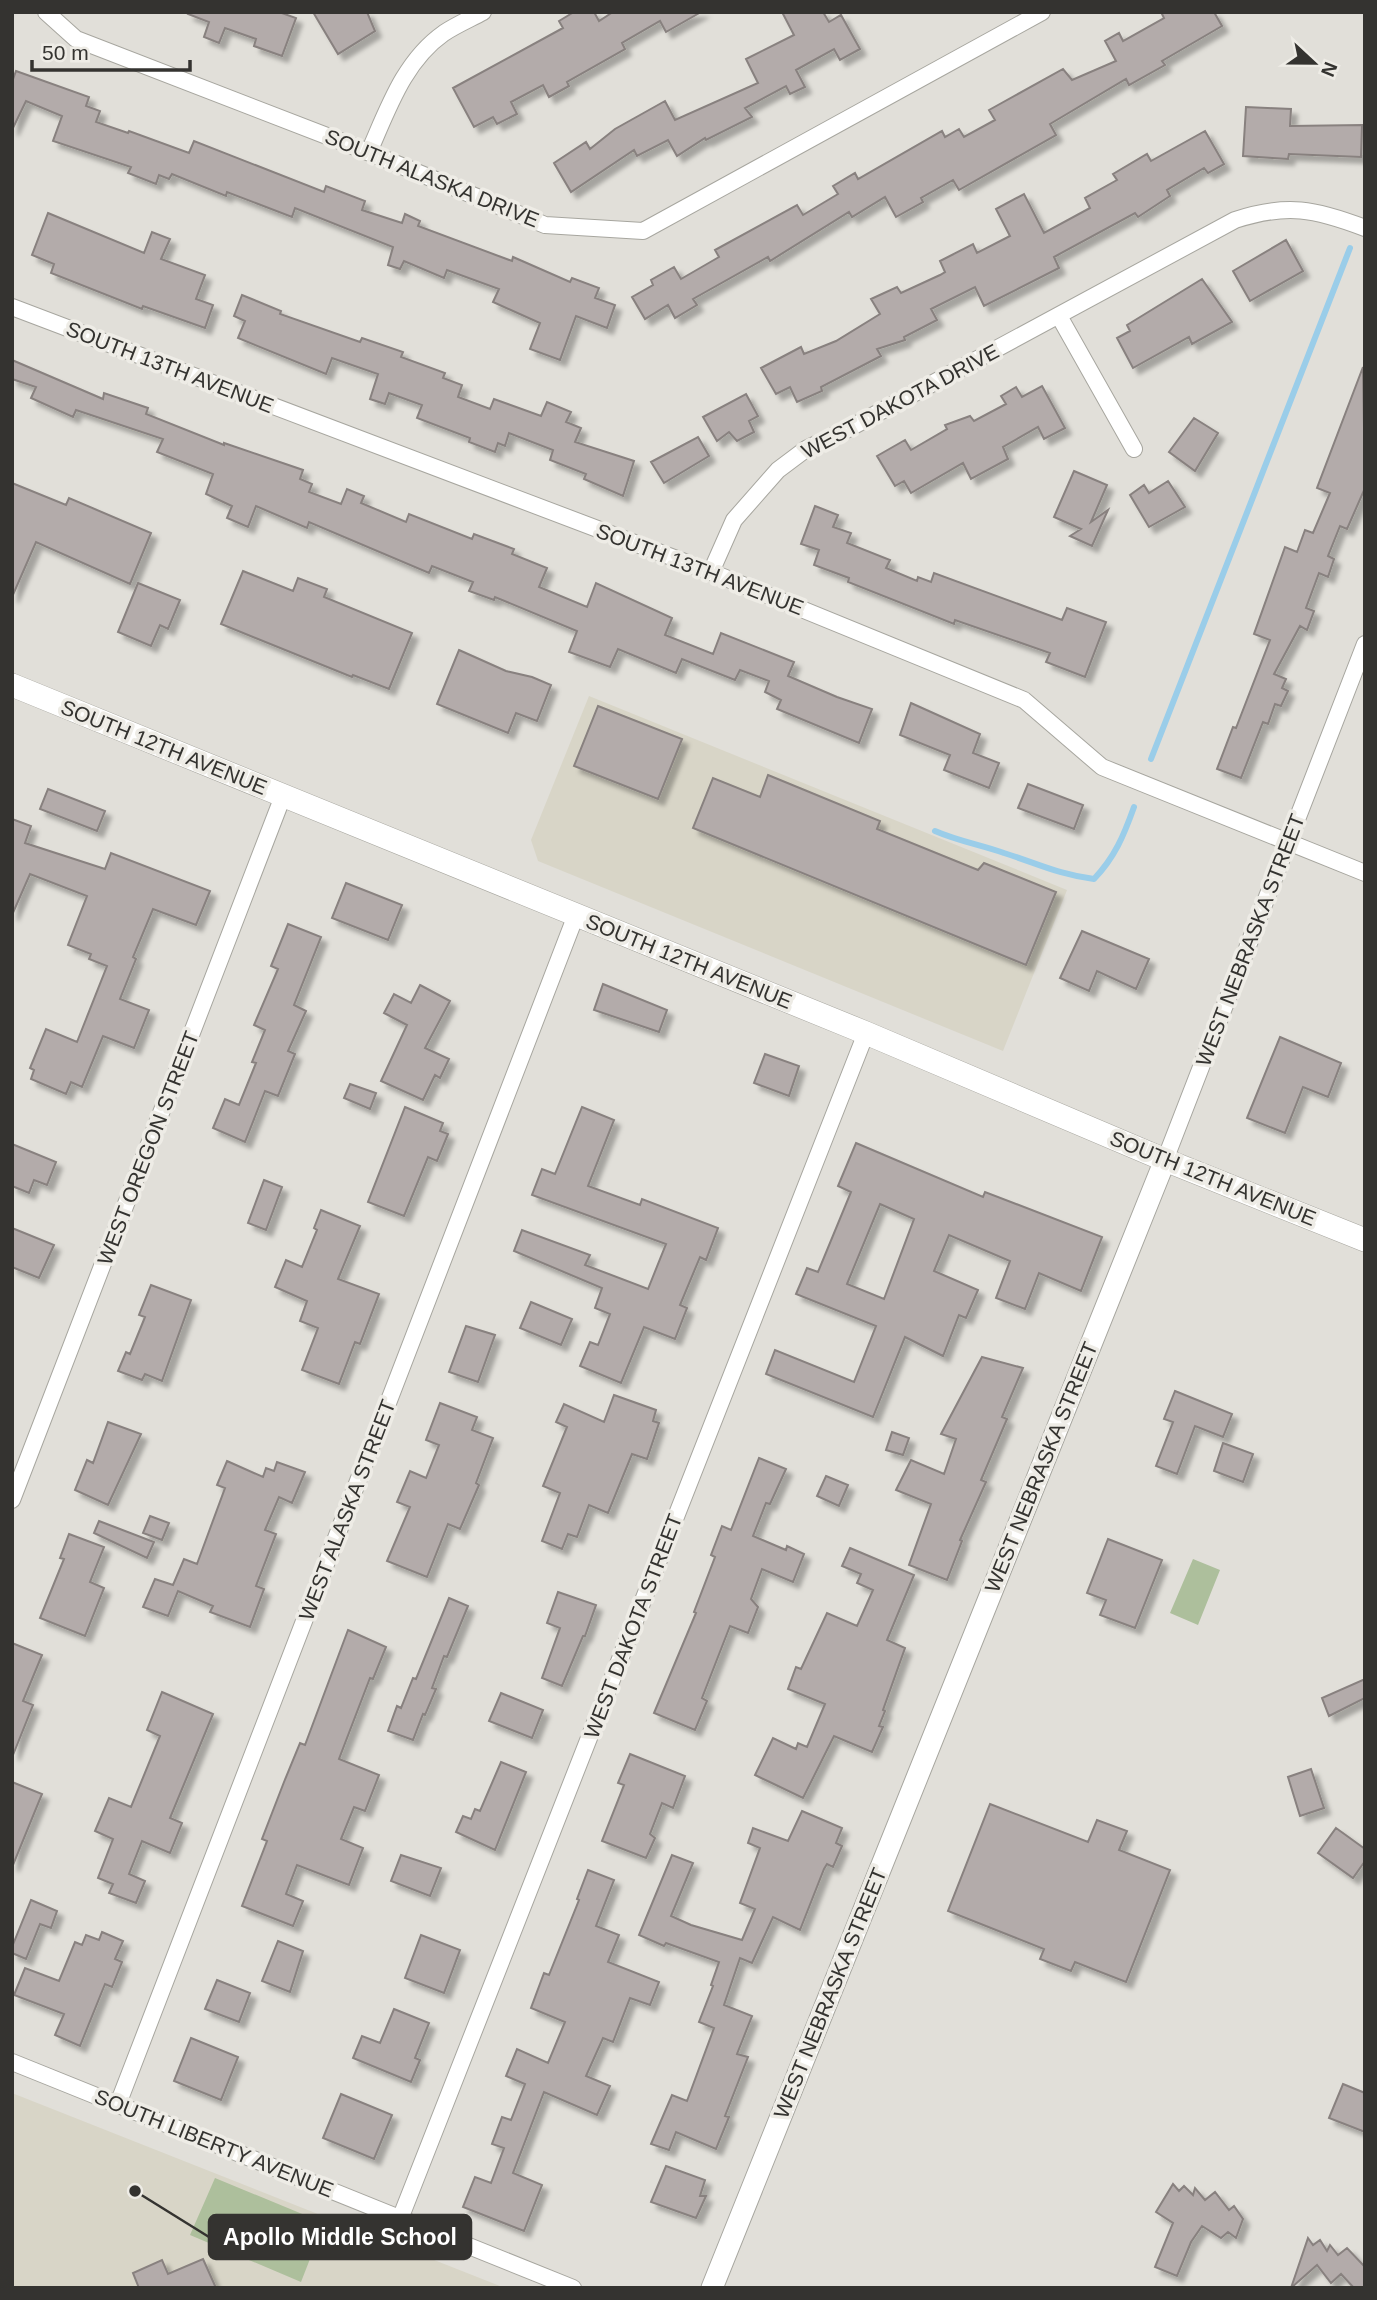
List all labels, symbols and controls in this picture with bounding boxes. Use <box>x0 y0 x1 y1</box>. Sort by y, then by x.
scale bar <box>32 28 189 72</box>
north arrow <box>1279 28 1349 98</box>
text: 50 m <box>42 41 89 64</box>
text: N <box>1317 59 1342 79</box>
street label: SOUTH ALASKA DRIVE <box>322 124 542 232</box>
street label: SOUTH 13TH AVENUE <box>63 317 277 417</box>
street label: WEST DAKOTA DRIVE <box>798 339 1002 463</box>
street label: SOUTH 13TH AVENUE <box>593 519 807 619</box>
street label: SOUTH 12TH AVENUE <box>58 695 270 799</box>
street label: WEST NEBRASKA STREET <box>1191 811 1309 1069</box>
street label: SOUTH 12TH AVENUE <box>583 909 795 1013</box>
street label: WEST OREGON STREET <box>93 1028 203 1268</box>
street label: SOUTH 12TH AVENUE <box>1107 1126 1319 1230</box>
street label: WEST NEBRASKA STREET <box>980 1338 1102 1596</box>
street label: WEST ALASKA STREET <box>294 1396 400 1623</box>
street label: WEST DAKOTA STREET <box>580 1510 687 1741</box>
street label: WEST NEBRASKA STREET <box>769 1864 891 2122</box>
street label: SOUTH LIBERTY AVENUE <box>91 2084 337 2202</box>
callout: Apollo Middle School <box>209 2215 471 2259</box>
text: Apollo Middle School <box>223 2224 457 2250</box>

